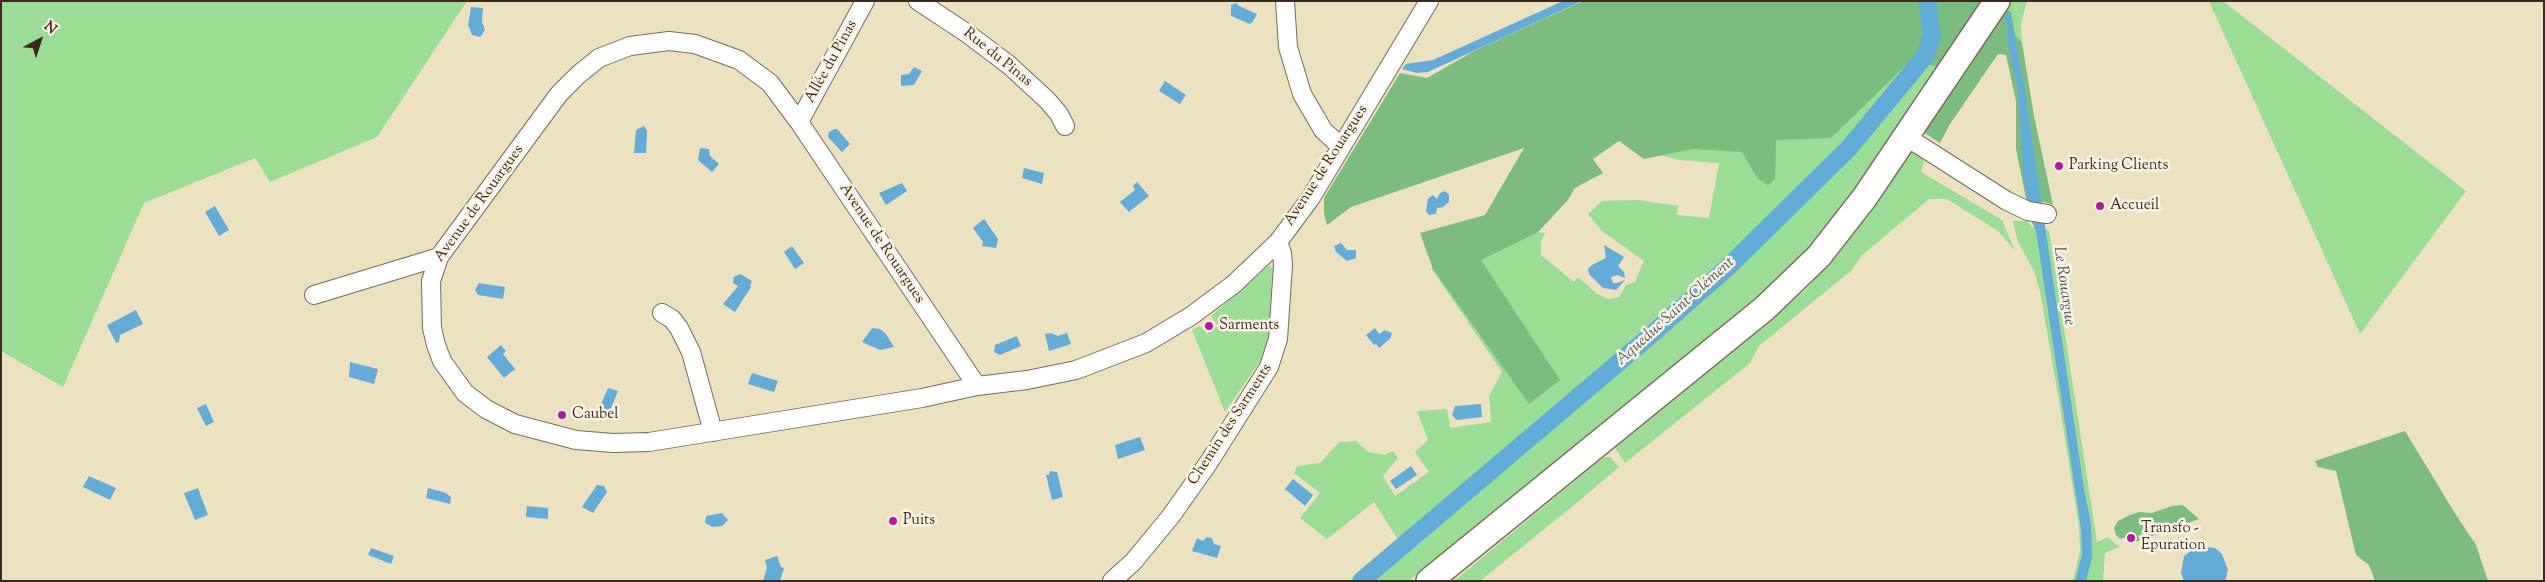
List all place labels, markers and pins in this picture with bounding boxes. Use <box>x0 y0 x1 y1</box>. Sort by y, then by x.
place label: Parking Clients <box>2069 157 2168 175</box>
marker: Parking Clients <box>2053 160 2065 172</box>
place label: Accueil <box>2110 197 2159 215</box>
marker: Accueil <box>2094 200 2106 212</box>
place label: Sarments <box>1219 317 1279 335</box>
marker: Sarments <box>1203 320 1215 332</box>
place label: Caubel <box>572 406 618 424</box>
marker: Caubel <box>556 409 568 421</box>
place label: Puits <box>903 512 935 530</box>
marker: Puits <box>887 515 899 527</box>
place label: Transfo - Epuration <box>2141 520 2206 555</box>
marker: Transfo - Epuration <box>2125 532 2137 544</box>

